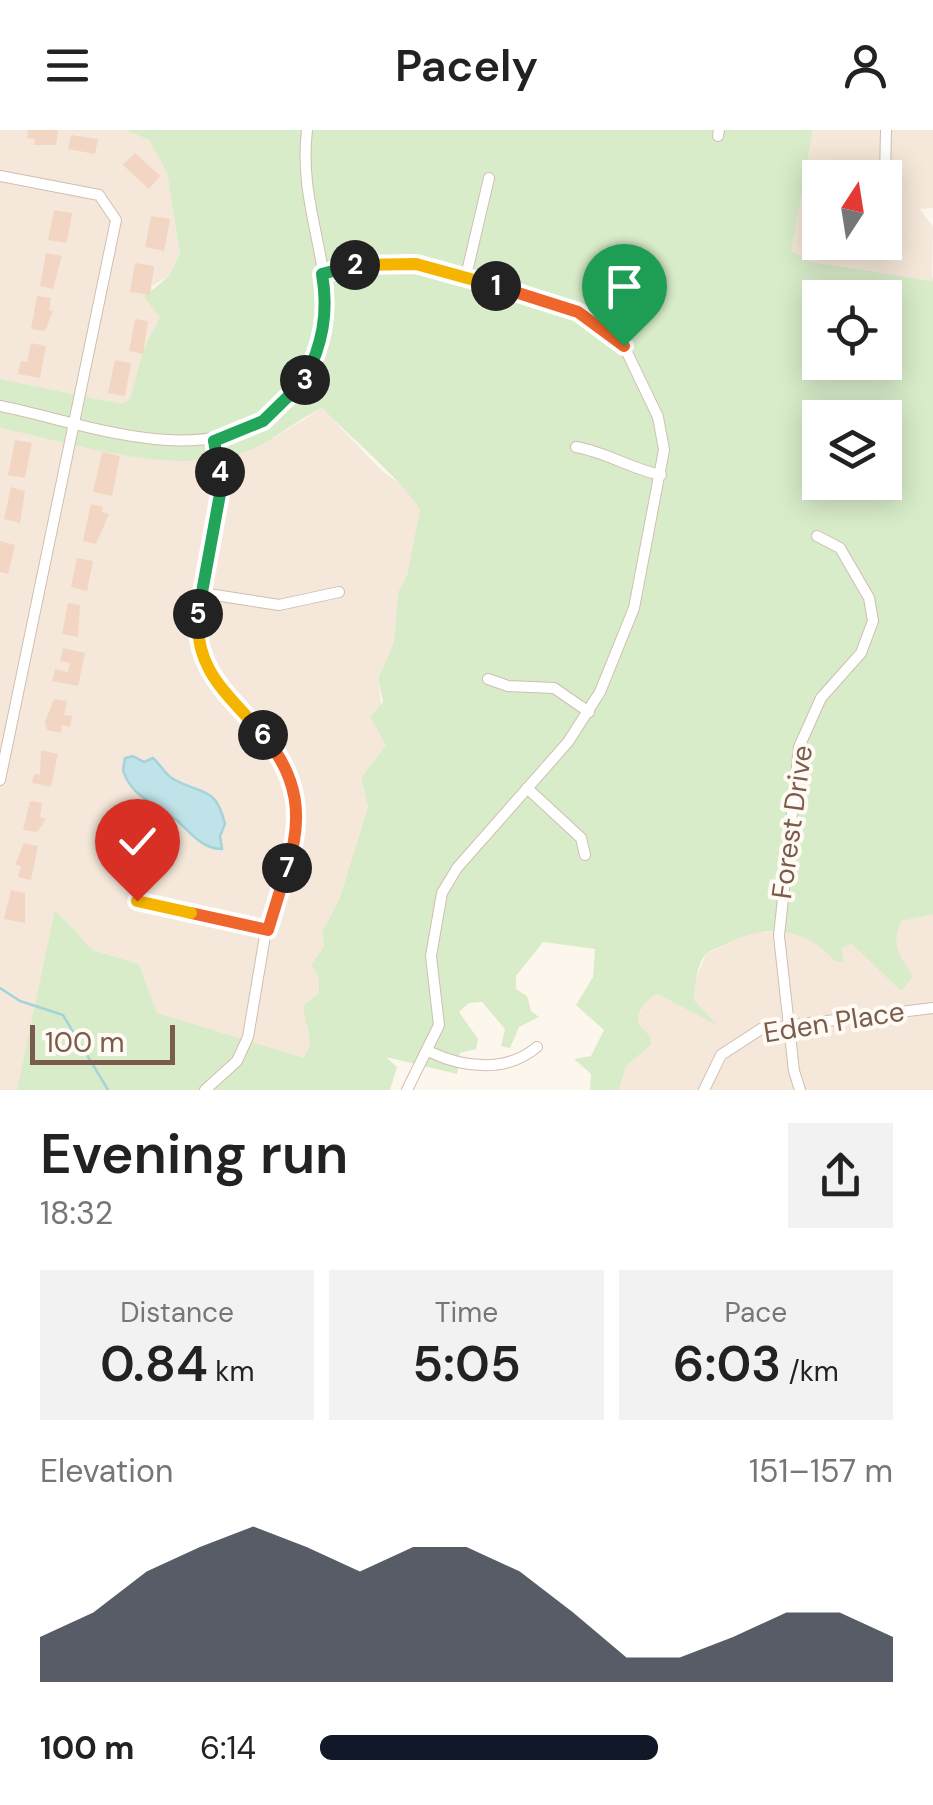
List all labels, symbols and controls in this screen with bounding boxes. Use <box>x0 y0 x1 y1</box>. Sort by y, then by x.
text: Pacely <box>395 36 538 95</box>
icon: menu <box>40 38 95 93</box>
icon: person <box>838 38 893 93</box>
north arrow <box>802 160 902 260</box>
map controls <box>802 160 902 500</box>
pin: 2 <box>330 240 380 290</box>
pin <box>582 244 667 347</box>
text: 2 <box>347 246 363 283</box>
icon: arrive <box>597 259 652 314</box>
pin: 1 <box>471 261 521 311</box>
text: 1 <box>491 267 501 304</box>
button: locate <box>802 280 902 380</box>
pin: 3 <box>280 355 330 405</box>
text: 3 <box>297 361 313 398</box>
button: layers <box>802 400 902 500</box>
pin: 4 <box>195 447 245 497</box>
text: 4 <box>211 453 229 490</box>
pin: 5 <box>173 589 223 639</box>
text: 5 <box>189 595 207 632</box>
pin: 6 <box>238 710 288 760</box>
text: 6 <box>254 716 272 753</box>
street label: Forest Drive <box>763 743 821 901</box>
pin <box>95 799 180 902</box>
icon: check <box>110 814 165 869</box>
pin: 7 <box>262 843 312 893</box>
text: 7 <box>279 849 295 886</box>
street label: Eden Place <box>761 993 907 1051</box>
scale bar <box>30 1020 175 1064</box>
text: 100 m <box>45 1024 124 1061</box>
text: Evening run <box>40 1118 348 1190</box>
button: share <box>788 1123 893 1228</box>
text: 18:32 <box>40 1192 113 1234</box>
text: Distance <box>120 1294 234 1331</box>
text: Time <box>435 1294 498 1331</box>
text: Pace <box>724 1294 787 1331</box>
text: 0.84 <box>100 1331 208 1397</box>
text: 5:05 <box>412 1331 521 1397</box>
text: 6:03 <box>673 1331 781 1397</box>
text: km <box>208 1353 254 1390</box>
text: /km <box>781 1353 839 1390</box>
text: Elevation <box>40 1450 173 1492</box>
text: 151–157 m <box>749 1450 893 1492</box>
text: 100 m <box>40 1727 134 1769</box>
text: 6:14 <box>200 1727 256 1769</box>

